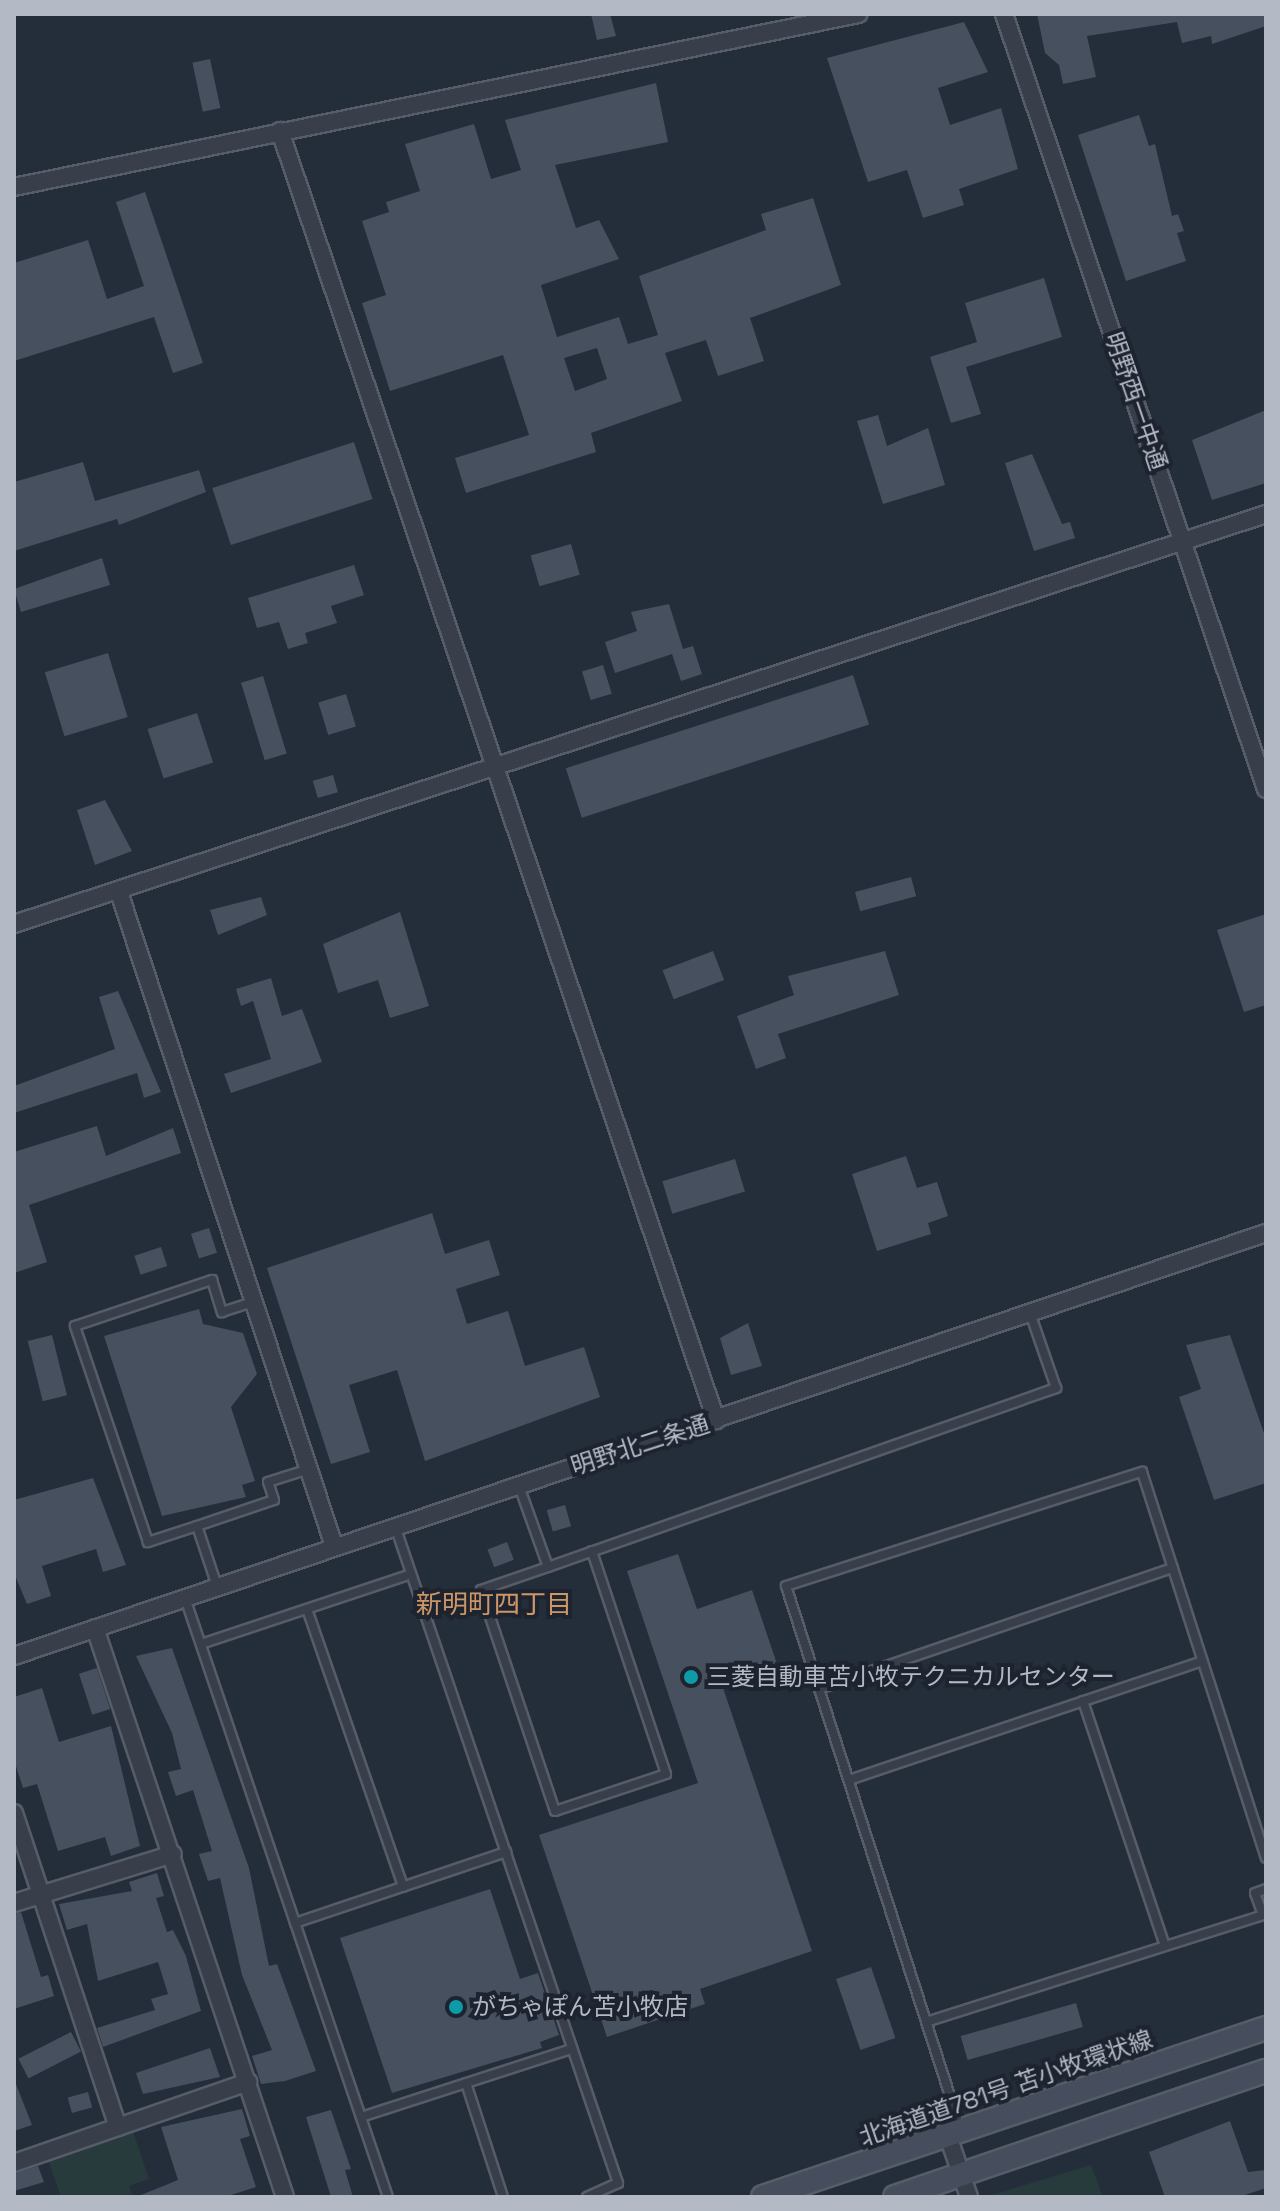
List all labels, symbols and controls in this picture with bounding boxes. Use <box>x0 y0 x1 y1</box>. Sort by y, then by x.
street label: 明野西一中通 <box>1099 328 1173 474</box>
street label: 明野北二条通 <box>567 1409 713 1481</box>
district label: 新明町四丁目 <box>416 1589 572 1621</box>
place label: 三菱自動車苫小牧テクニカルセンター <box>707 1663 1115 1691</box>
marker: 三菱自動車苫小牧テクニカルセンター <box>682 1668 700 1686</box>
place label: がちゃぽん苫小牧店 <box>472 1993 688 2021</box>
marker: がちゃぽん苫小牧店 <box>447 1998 465 2016</box>
street label: 北海道道781号 苫小牧環状線 <box>855 2024 1157 2152</box>

